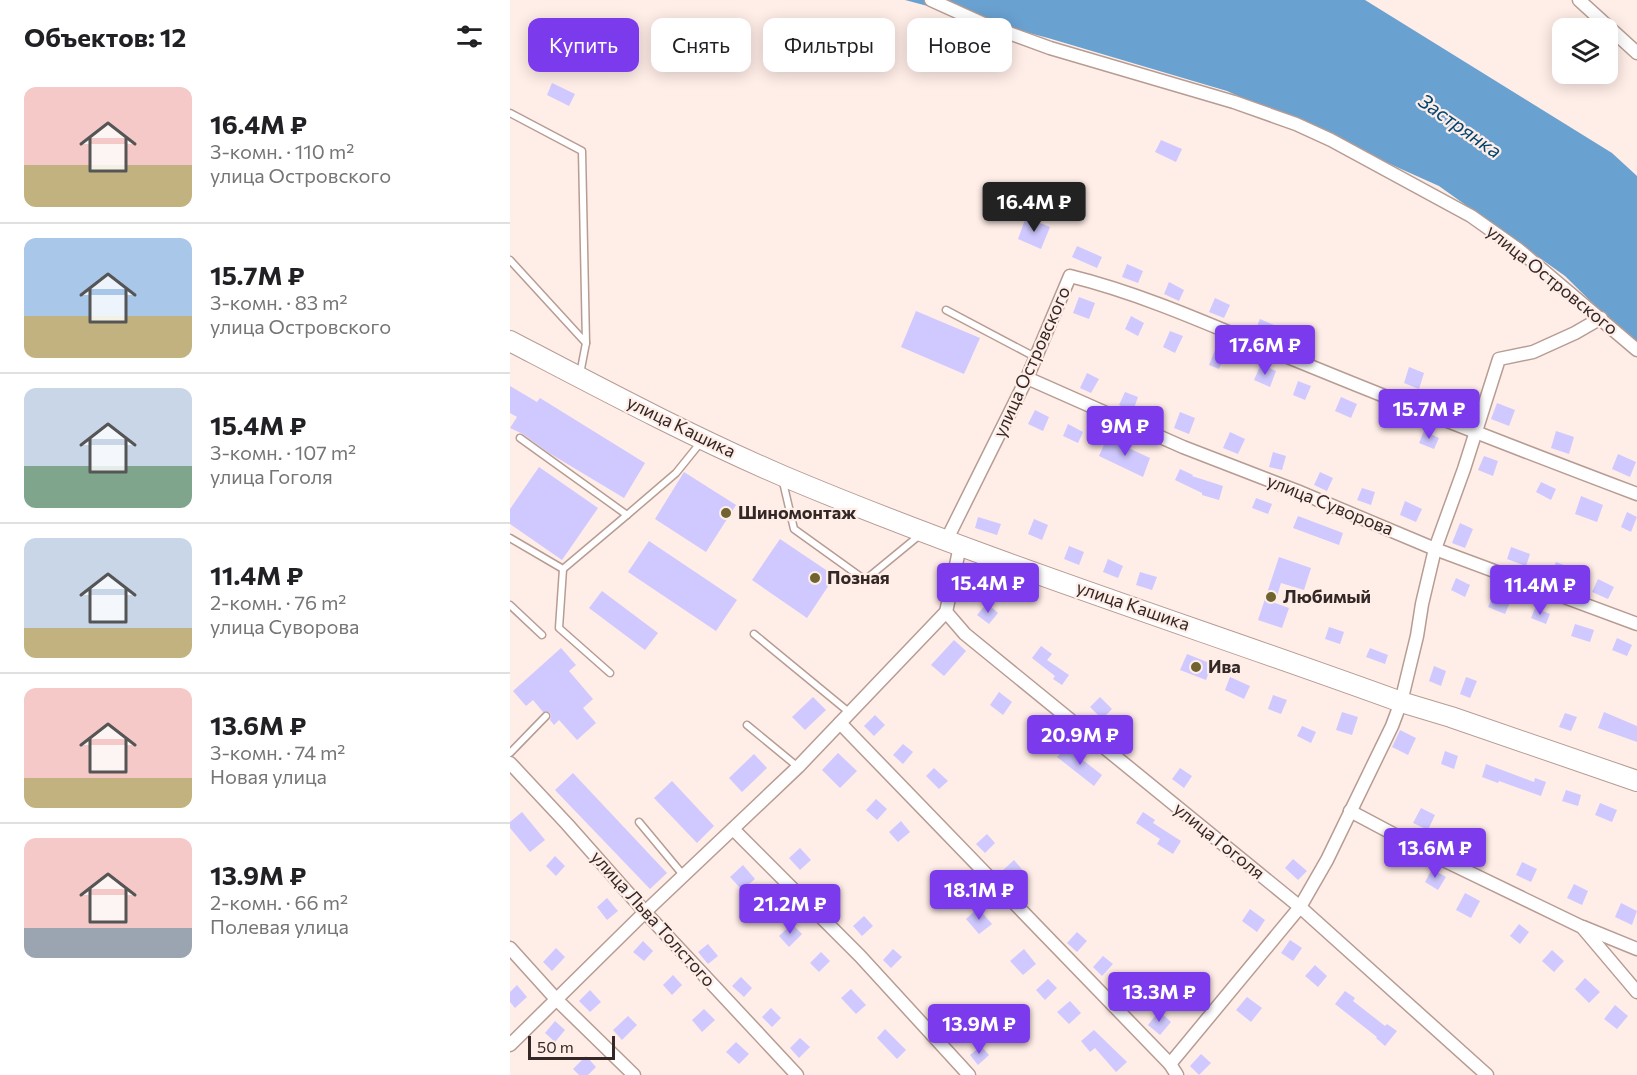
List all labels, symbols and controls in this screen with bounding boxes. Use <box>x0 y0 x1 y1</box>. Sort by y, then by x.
chip: Купить <box>528 18 639 72</box>
chip: Снять <box>651 18 751 72</box>
chip: Фильтры <box>763 18 895 72</box>
chip: Новое <box>907 18 1012 72</box>
map controls <box>1552 18 1618 84</box>
button: layers <box>1552 18 1618 84</box>
icon: filters <box>453 20 486 53</box>
text: Объектов: 12 <box>24 21 186 52</box>
water label: Застрянка <box>1414 88 1507 162</box>
text: 16.4M ₽ <box>210 108 307 139</box>
icon: home <box>72 111 144 183</box>
text: 3-комн. · 110 m² <box>210 139 354 163</box>
text: улица Островского <box>210 163 391 187</box>
pin: 16.4M ₽ <box>979 182 1089 233</box>
text: 16.4M ₽ <box>997 189 1071 213</box>
street label: улица Островского <box>1482 219 1623 339</box>
text: 15.7M ₽ <box>210 259 305 290</box>
icon: home <box>72 262 144 334</box>
street label: улица Островского <box>988 283 1074 441</box>
text: 3-комн. · 83 m² <box>210 290 348 314</box>
text: улица Островского <box>210 314 391 338</box>
pin: 17.6M ₽ <box>1210 325 1320 376</box>
text: 17.6M ₽ <box>1229 332 1301 356</box>
pin: 15.7M ₽ <box>1374 389 1484 440</box>
street label: улица Кашика <box>623 390 739 462</box>
text: 15.7M ₽ <box>1393 396 1465 420</box>
pin: 9M ₽ <box>1089 406 1161 457</box>
text: 15.4M ₽ <box>210 409 306 440</box>
icon: home <box>72 412 144 484</box>
text: 9M ₽ <box>1101 413 1149 437</box>
text: 3-комн. · 107 m² <box>210 440 356 464</box>
text: улица Гоголя <box>210 464 333 488</box>
street label: улица Суворова <box>1264 469 1397 539</box>
place label: Шиномонтаж <box>738 501 857 523</box>
marker: Шиномонтаж <box>719 506 733 520</box>
text: 11.4M ₽ <box>210 559 303 590</box>
icon: home <box>72 562 144 634</box>
pin: 15.4M ₽ <box>933 563 1043 614</box>
pin: 11.4M ₽ <box>1485 565 1595 616</box>
place label: Позная <box>827 566 890 588</box>
text: 15.4M ₽ <box>951 570 1025 594</box>
marker: Позная <box>808 571 822 585</box>
text: 11.4M ₽ <box>1504 572 1576 596</box>
street label: улица Кашика <box>1074 575 1193 635</box>
place label: Любимый <box>1283 585 1371 607</box>
text: 2-комн. · 76 m² <box>210 590 346 614</box>
marker: Любимый <box>1264 590 1278 604</box>
text: улица Суворова <box>210 614 359 638</box>
place label: Ива <box>1208 655 1241 677</box>
marker: Ива <box>1189 660 1203 674</box>
text: 13.6M ₽ <box>210 709 306 740</box>
icon: home <box>72 712 144 784</box>
pin: 20.9M ₽ <box>1025 715 1135 766</box>
text: 20.9M ₽ <box>1041 722 1119 746</box>
text: 3-комн. · 74 m² <box>210 740 345 764</box>
text: Новая улица <box>210 764 327 788</box>
street label: улица Гоголя <box>1170 797 1269 884</box>
pin: 13.6M ₽ <box>1380 828 1490 879</box>
text: 13.6M ₽ <box>1398 835 1472 859</box>
street label: улица Льва Толстого <box>587 846 721 991</box>
text: 13.9M ₽ <box>210 859 306 890</box>
icon: home <box>72 862 144 934</box>
pin: 18.1M ₽ <box>924 870 1034 921</box>
text: 18.1M ₽ <box>944 877 1014 901</box>
pin: 21.2M ₽ <box>735 884 845 935</box>
text: 2-комн. · 66 m² <box>210 890 348 914</box>
text: 21.2M ₽ <box>753 891 827 915</box>
text: Полевая улица <box>210 914 349 938</box>
pin: 13.3M ₽ <box>1104 972 1214 1023</box>
text: 13.3M ₽ <box>1122 979 1196 1003</box>
pin: 13.9M ₽ <box>924 1004 1034 1055</box>
text: 13.9M ₽ <box>942 1011 1016 1035</box>
scale bar <box>528 1033 615 1060</box>
text: 50 m <box>537 1037 574 1056</box>

